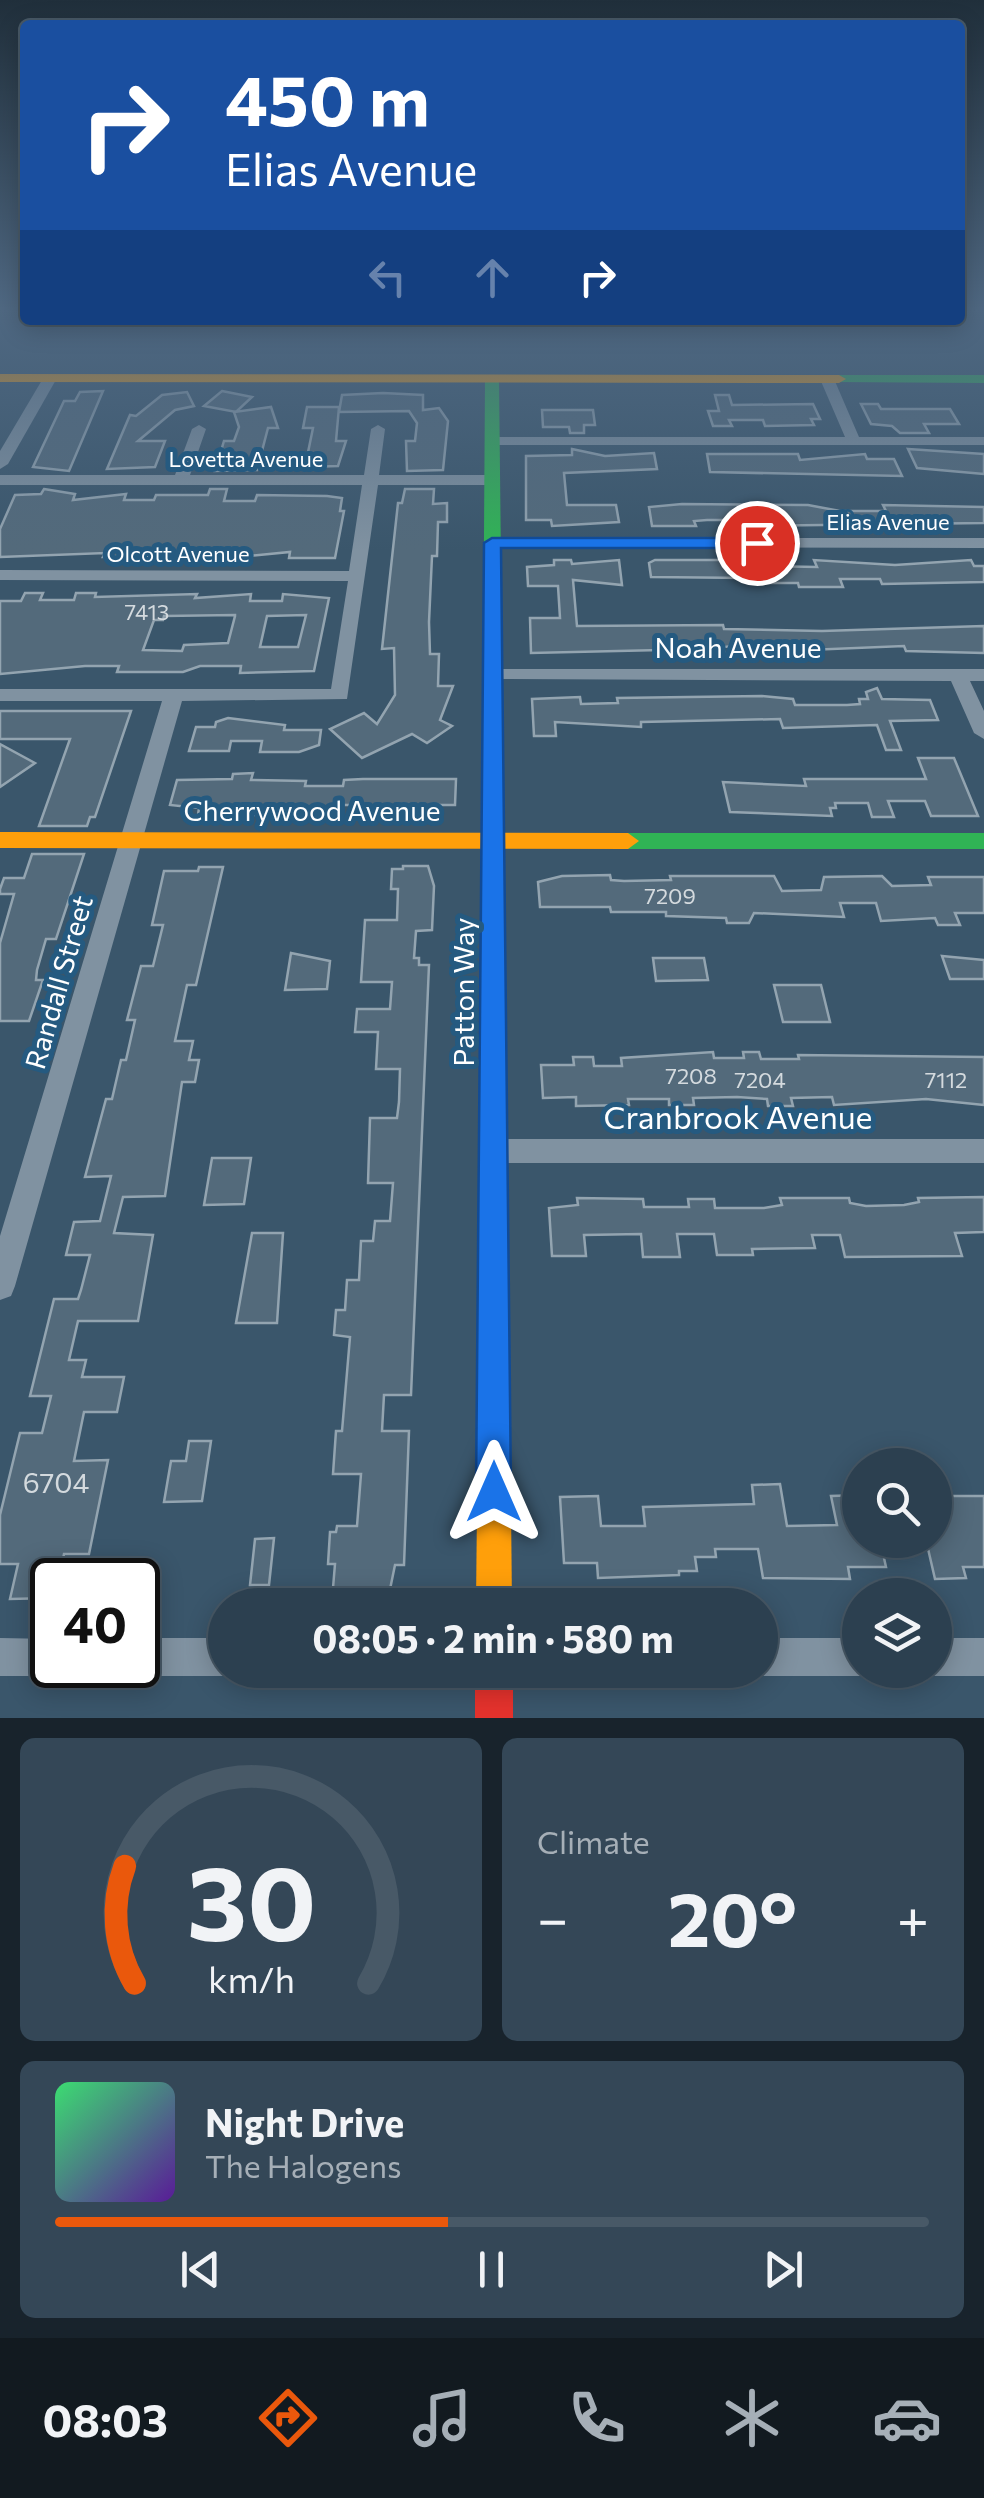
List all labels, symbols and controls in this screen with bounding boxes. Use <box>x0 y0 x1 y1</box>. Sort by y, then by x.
text: 450 m <box>225 55 430 140</box>
icon: right <box>60 60 190 190</box>
text: Elias Avenue <box>225 140 477 195</box>
icon: left <box>360 250 415 305</box>
icon: ahead <box>465 250 520 305</box>
icon: right <box>570 250 625 305</box>
street label: Lovetta Avenue <box>169 445 323 472</box>
pin <box>715 501 800 586</box>
street label: Elias Avenue <box>826 508 950 535</box>
icon: arrive <box>730 516 785 571</box>
street label: Olcott Avenue <box>106 540 250 567</box>
house number: 7413 <box>125 598 169 625</box>
street label: Noah Avenue <box>654 630 822 664</box>
street label: Cherrywood Avenue <box>183 793 441 827</box>
house number: 7209 <box>644 882 696 909</box>
street label: Randall Street <box>17 891 99 1073</box>
street label: Patton Way <box>446 917 480 1067</box>
house number: 7208 <box>665 1062 717 1089</box>
house number: 7204 <box>734 1066 786 1093</box>
house number: 7112 <box>925 1066 967 1093</box>
street label: Cranbrook Avenue <box>603 1096 873 1136</box>
position arrow <box>442 1440 546 1544</box>
map controls <box>842 1448 952 1688</box>
button: search <box>842 1448 952 1558</box>
house number: 6704 <box>23 1465 90 1499</box>
speed limit sign: 40 <box>30 1558 160 1688</box>
button: layers <box>842 1578 952 1688</box>
text: 08:05 · 2 min · 580 m <box>312 1614 674 1661</box>
text: Climate <box>537 1821 650 1861</box>
text: 30 <box>186 1835 316 1962</box>
text: 20° <box>668 1871 797 1962</box>
text: − <box>537 1883 568 1950</box>
text: + <box>897 1883 929 1950</box>
text: km/h <box>208 1957 294 2000</box>
text: Night Drive <box>205 2098 404 2145</box>
text: The Halogens <box>205 2145 402 2185</box>
icon: previous <box>173 2242 228 2297</box>
icon: pause <box>464 2242 519 2297</box>
icon: next <box>756 2242 811 2297</box>
icon: directions <box>253 2383 323 2453</box>
icon: music <box>407 2383 477 2453</box>
icon: phone <box>562 2383 632 2453</box>
icon: climate <box>717 2383 787 2453</box>
icon: car <box>872 2383 942 2453</box>
text: 08:03 <box>42 2391 168 2446</box>

